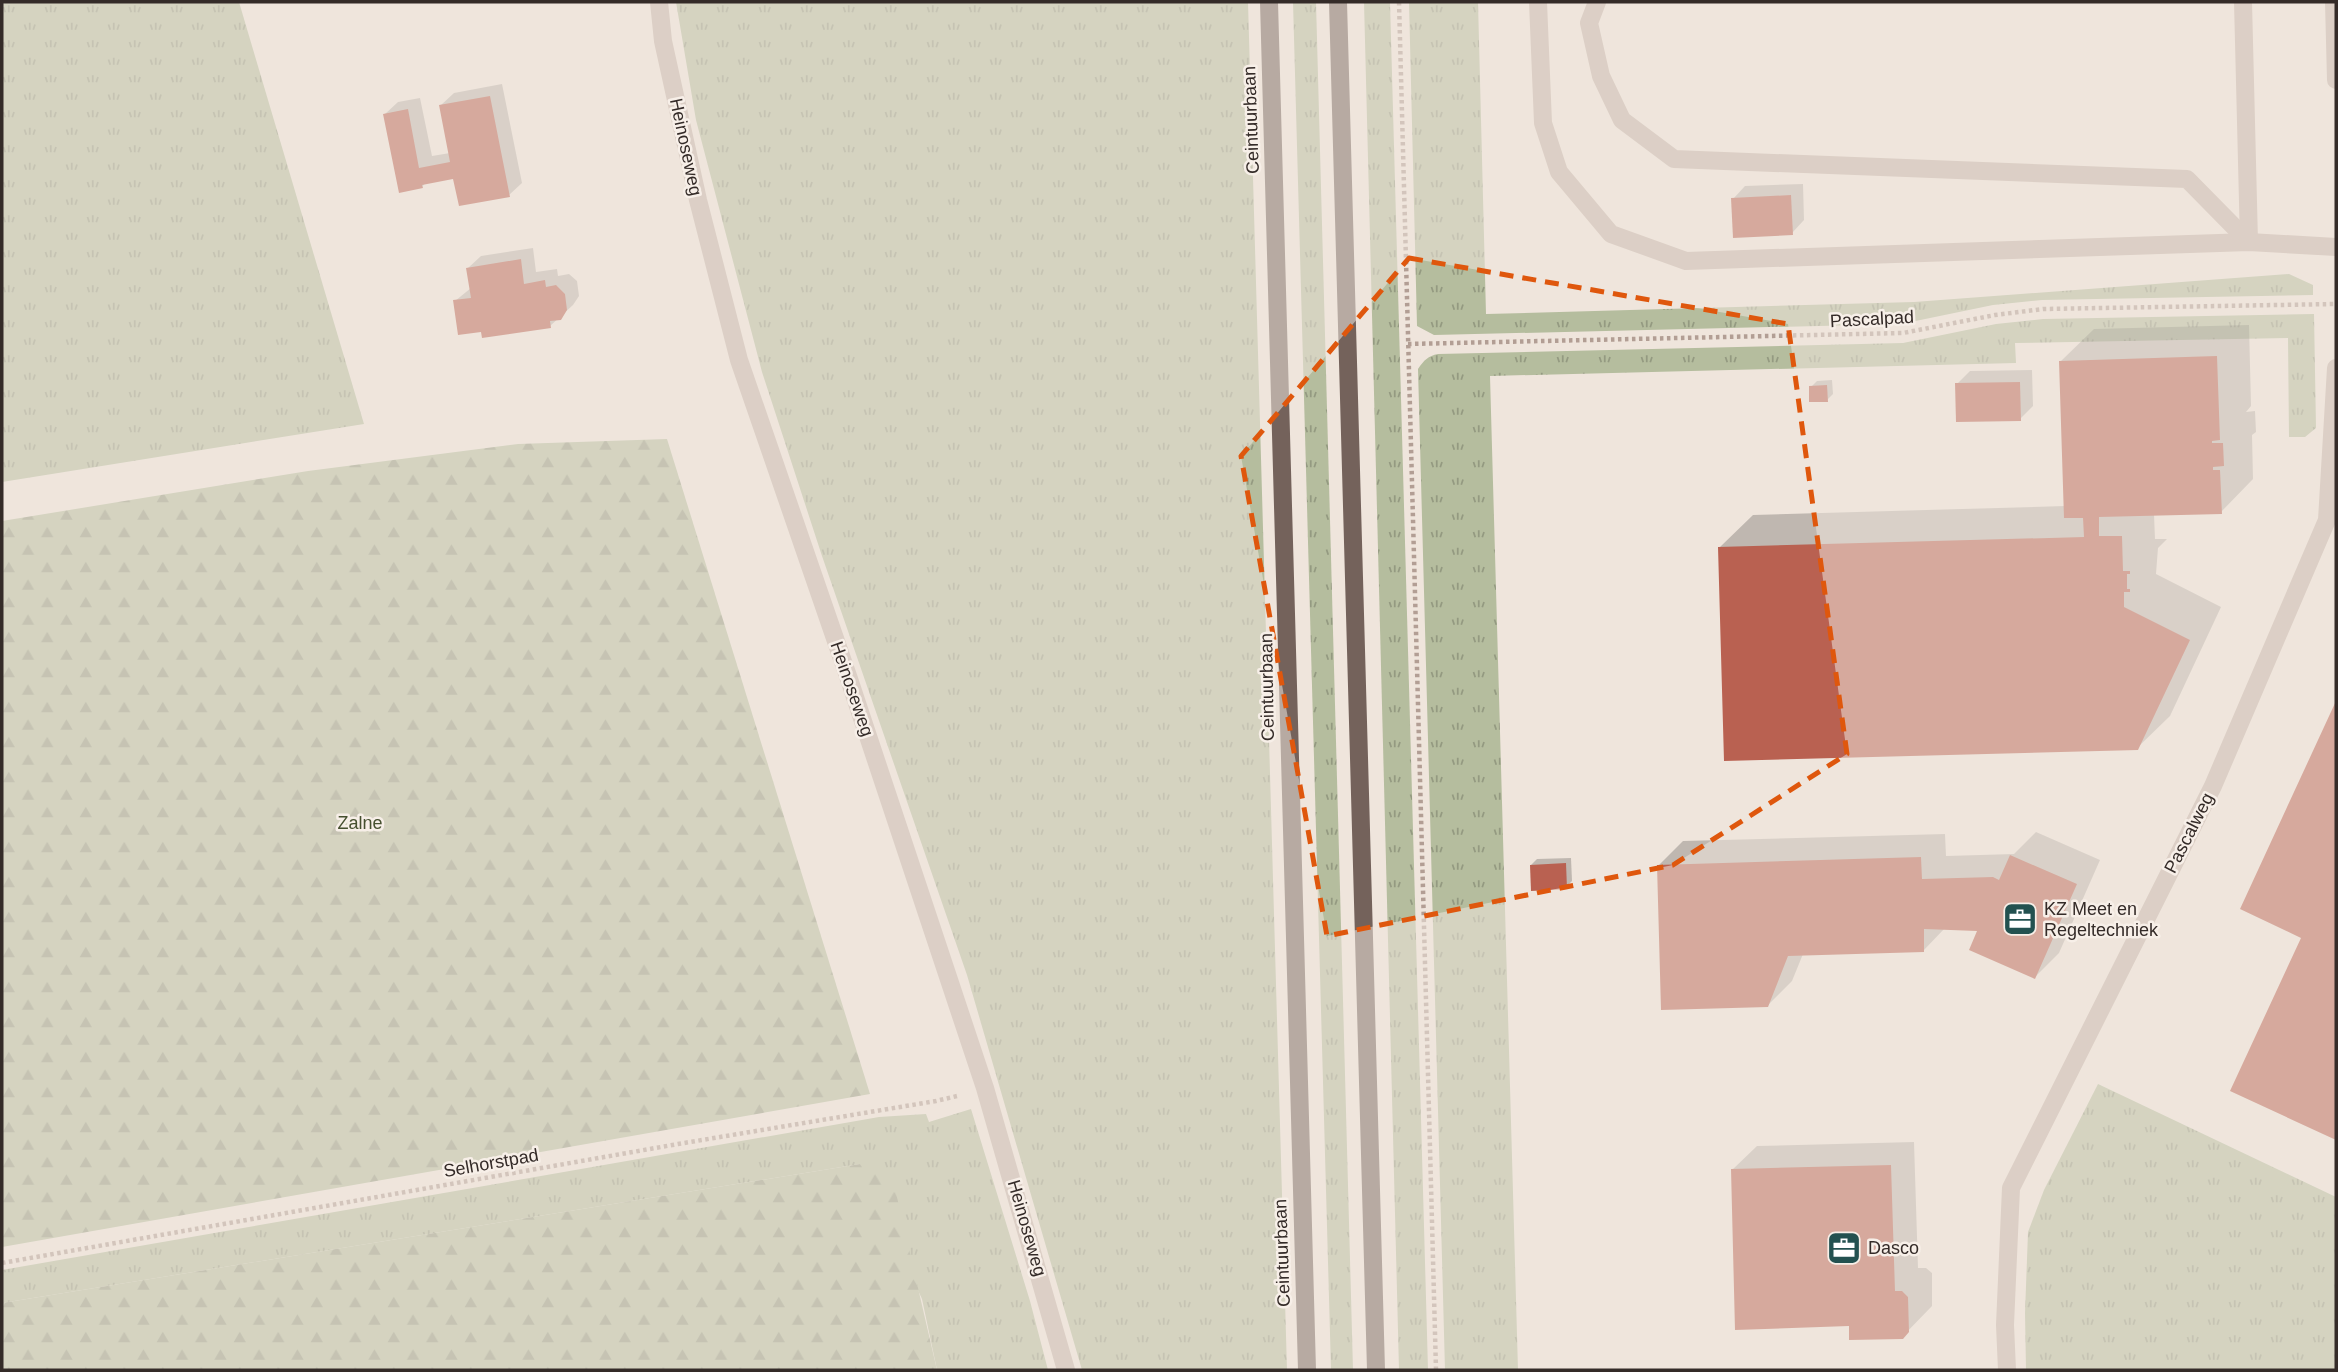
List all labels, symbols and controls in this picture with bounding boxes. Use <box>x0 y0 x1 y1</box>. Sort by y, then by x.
street label: Ceintuurbaan <box>1239 66 1263 174</box>
street label: Heinoseweg <box>666 96 706 198</box>
street label: Pascalpad <box>1830 307 1914 331</box>
street label: Ceintuurbaan <box>1256 633 1278 741</box>
street label: Heinoseweg <box>826 639 878 739</box>
street label: Pascalweg <box>2160 790 2218 876</box>
park label: Zalne <box>337 813 383 833</box>
place label: KZ Meet en Regeltechniek <box>2044 899 2159 940</box>
office icon: KZ Meet en Regeltechniek <box>2001 900 2039 938</box>
street label: Selhorstpad <box>442 1145 540 1181</box>
street label: Heinoseweg <box>1004 1178 1050 1278</box>
street label: Ceintuurbaan <box>1270 1199 1294 1307</box>
office icon: Dasco <box>1825 1229 1863 1267</box>
place label: Dasco <box>1868 1238 1919 1258</box>

